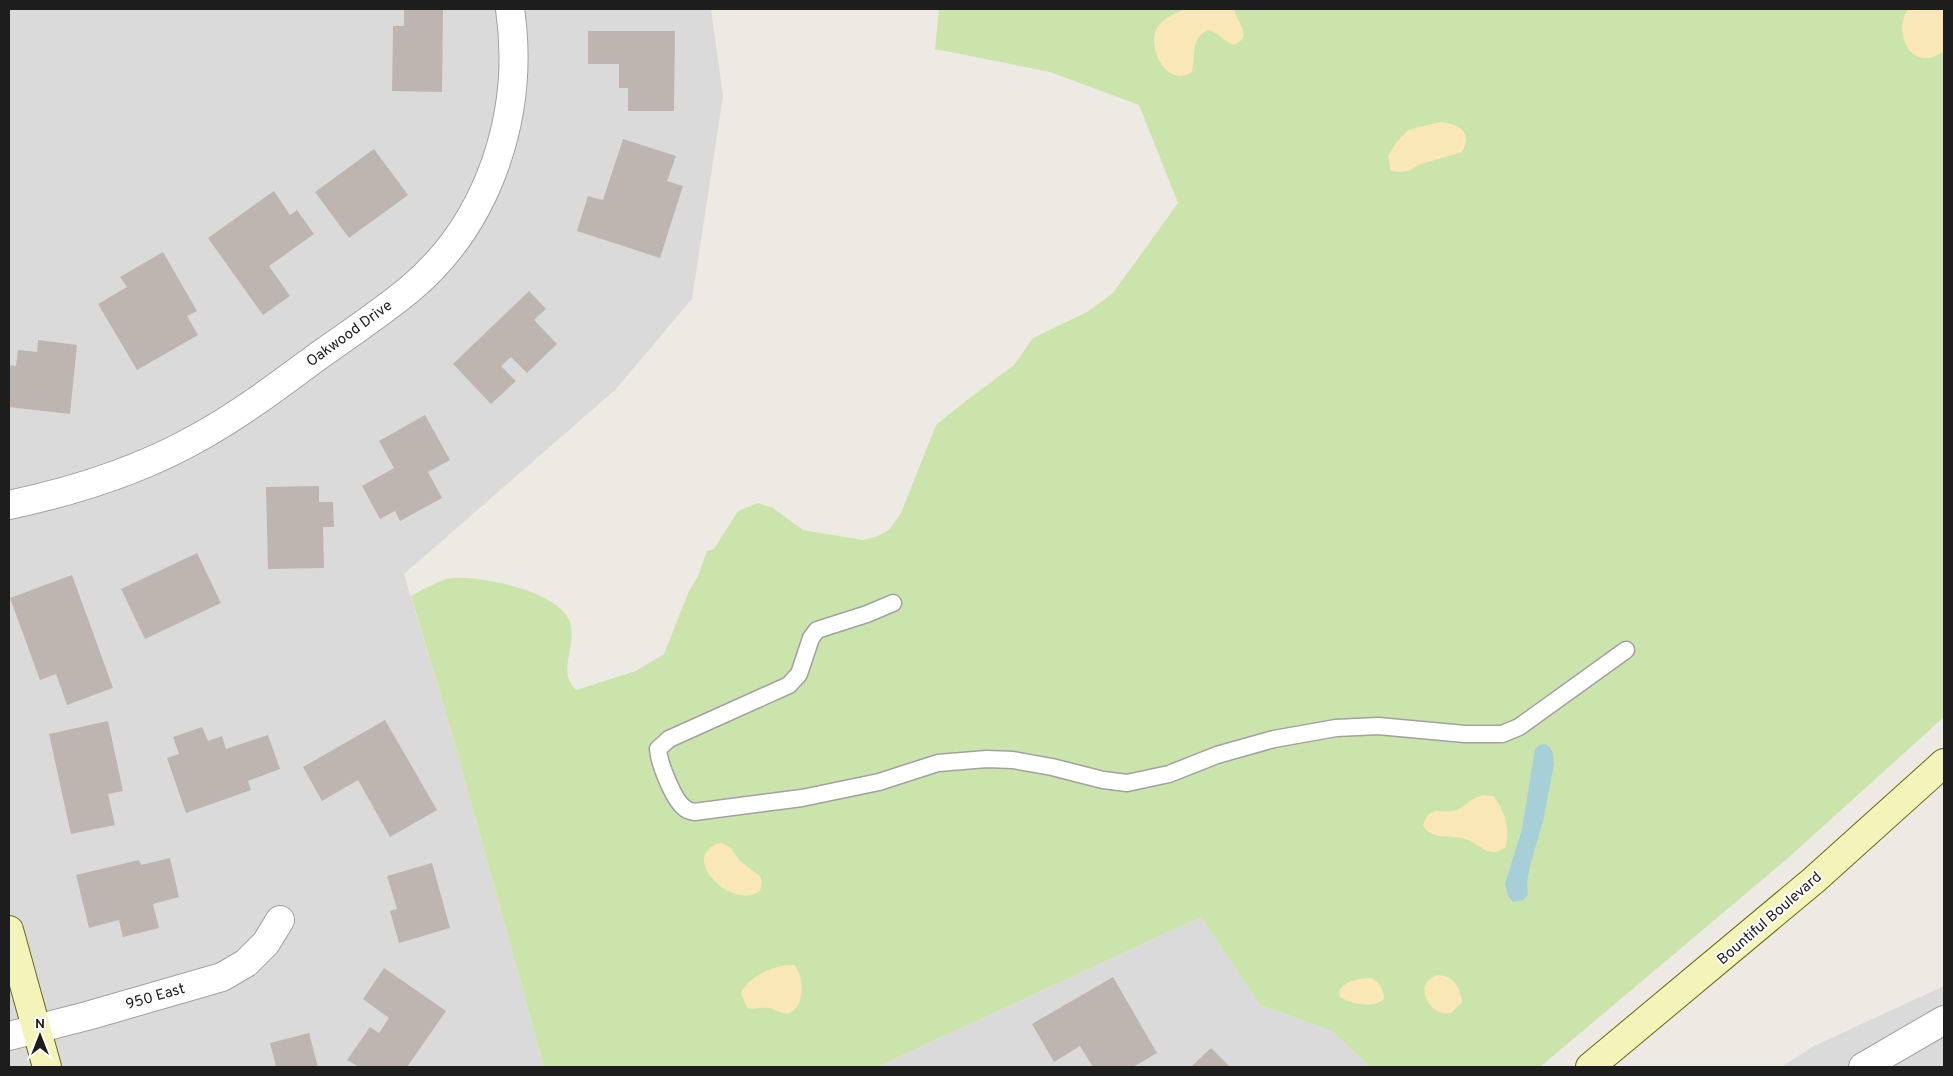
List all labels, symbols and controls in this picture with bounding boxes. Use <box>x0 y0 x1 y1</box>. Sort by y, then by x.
street label: Oakwood Drive <box>303 297 397 372</box>
street label: Bountiful Boulevard <box>1714 868 1826 970</box>
street label: 950 East <box>124 980 187 1015</box>
north arrow <box>15 1011 65 1061</box>
text: N <box>35 1016 45 1033</box>

